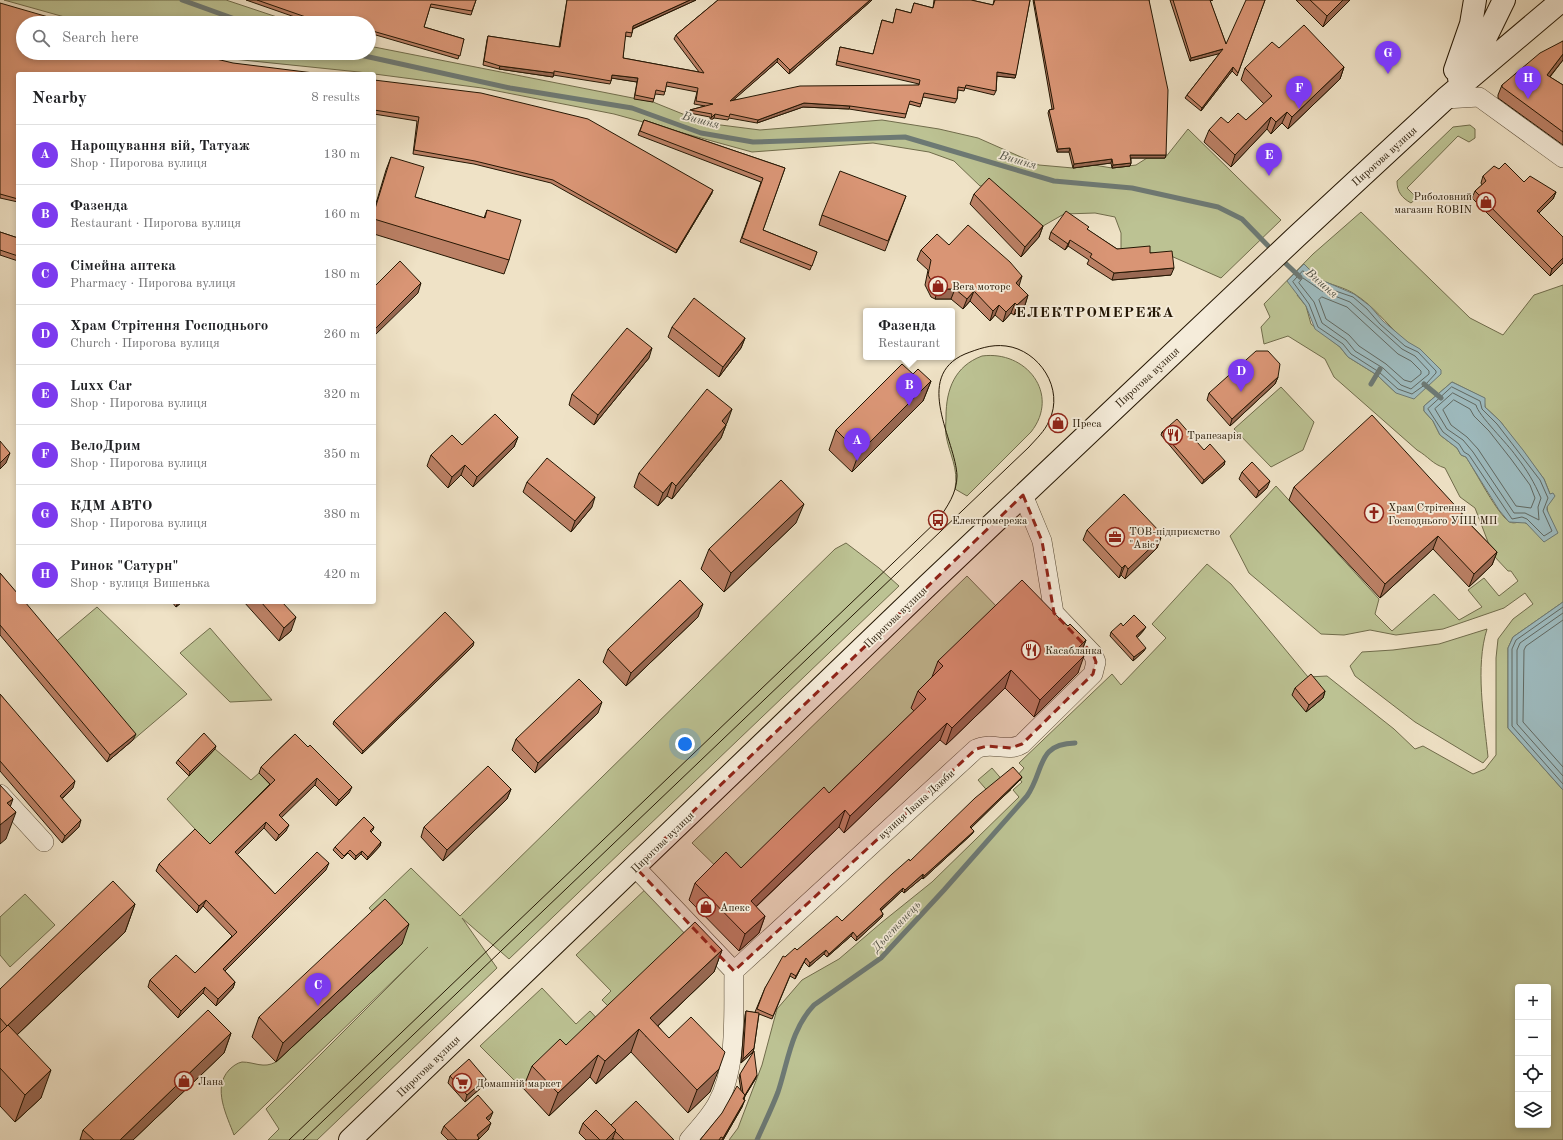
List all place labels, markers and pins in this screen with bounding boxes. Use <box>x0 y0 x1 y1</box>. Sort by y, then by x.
pin: G <box>1375 41 1401 74</box>
pin: H <box>1515 66 1541 99</box>
pin: F <box>1286 76 1312 109</box>
pin: E <box>1256 143 1282 176</box>
shop icon: Риболовний магазин ROBIN <box>1475 191 1497 213</box>
place label: Риболовний магазин ROBIN <box>1395 192 1473 216</box>
shop icon: Вега моторс <box>927 275 949 297</box>
place label: Вега моторс <box>952 282 1011 293</box>
pin: D <box>1228 359 1254 392</box>
pin: B <box>896 373 922 406</box>
shop icon: Преса <box>1047 412 1069 434</box>
place label: Преса <box>1072 419 1102 430</box>
restaurant icon: Трапезарія <box>1162 424 1184 446</box>
pin: A <box>844 428 870 461</box>
place label: Трапезарія <box>1187 431 1242 442</box>
church icon: Храм Стрітення Господнього УПЦ МП <box>1363 502 1385 524</box>
place label: Храм Стрітення Господнього УПЦ МП <box>1388 503 1498 527</box>
bus stop icon: Електромережа <box>927 509 949 531</box>
place label: Електромережа <box>952 516 1028 527</box>
office icon: ТОВ-підприємство "Авіс" <box>1104 526 1126 548</box>
place label: ТОВ-підприємство "Авіс" <box>1129 527 1220 551</box>
restaurant icon: Касабланка <box>1020 639 1042 661</box>
place label: Касабланка <box>1045 646 1103 657</box>
shop icon: Апекс <box>695 896 717 918</box>
place label: Апекс <box>720 903 750 914</box>
pin: C <box>305 973 331 1006</box>
shop icon: Лана <box>173 1070 195 1092</box>
supermarket icon: Домашній маркет <box>451 1072 473 1094</box>
place label: Лана <box>198 1077 224 1088</box>
place label: Домашній маркет <box>476 1079 561 1090</box>

